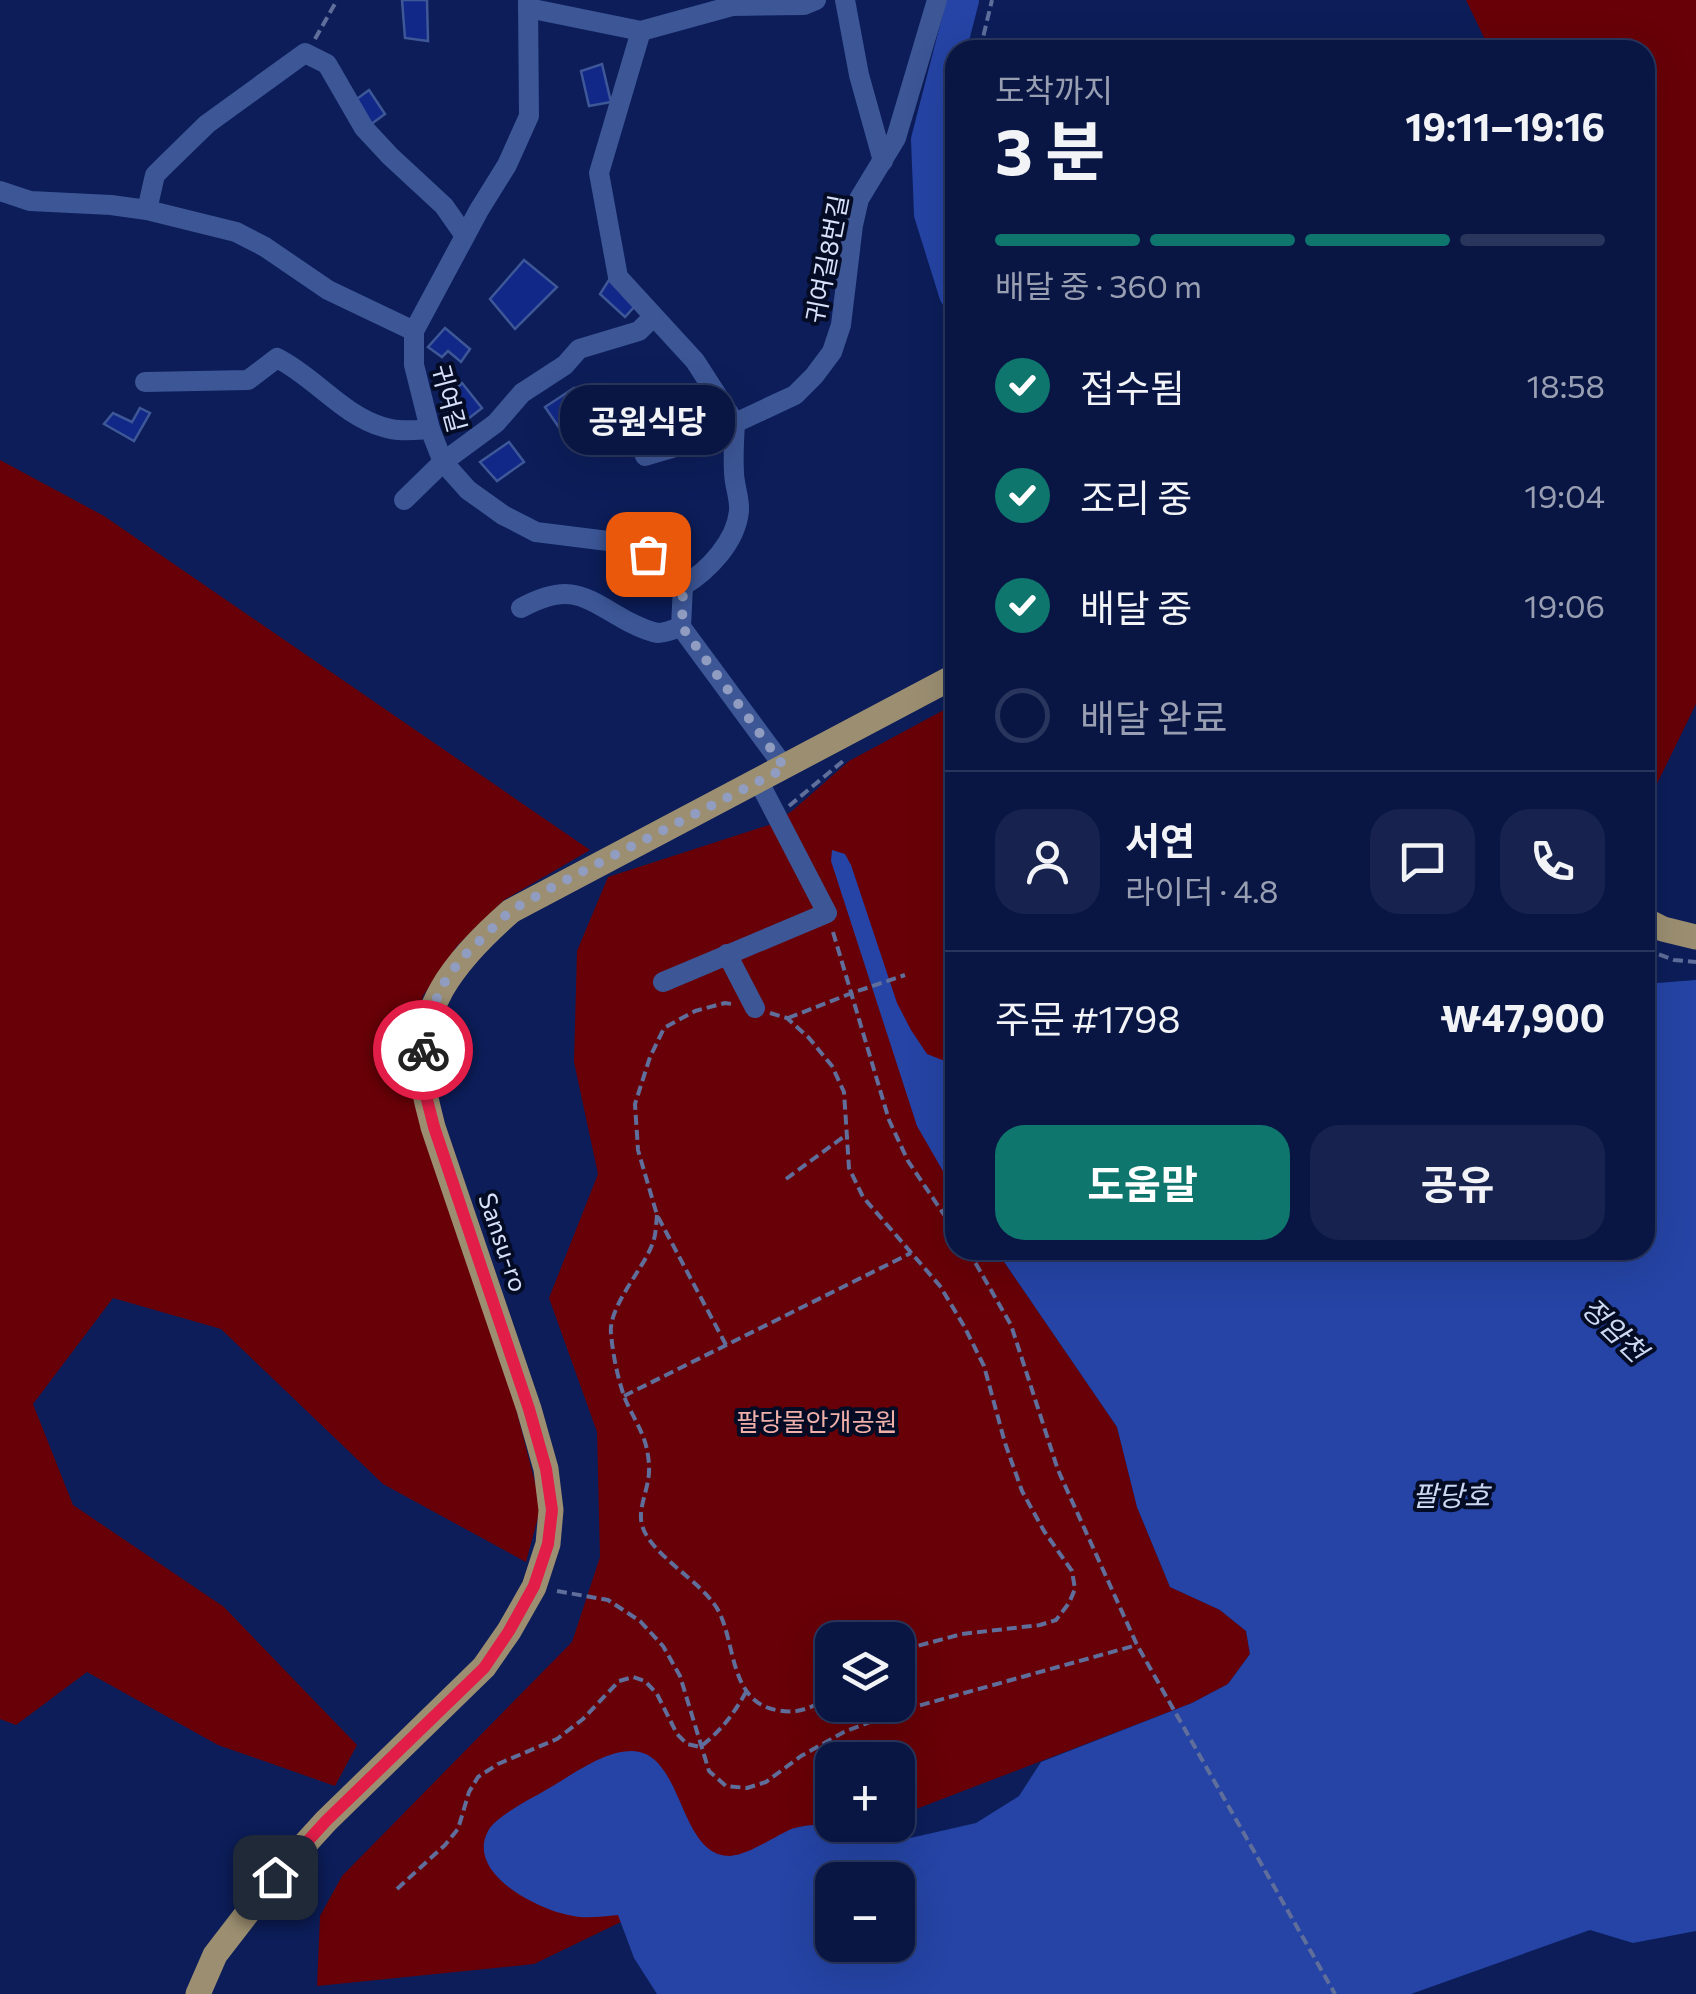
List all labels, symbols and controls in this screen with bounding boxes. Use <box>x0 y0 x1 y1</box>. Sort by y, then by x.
text: 도착까지 <box>995 69 1113 109</box>
text: 19:11–19:16 <box>1405 102 1605 149</box>
text: 3 분 <box>995 109 1105 188</box>
street label: 귀여길8번길 <box>799 192 853 326</box>
text: 배달 중 · 360 m <box>995 265 1202 305</box>
icon: check <box>995 358 1050 413</box>
street label: 귀여길 <box>427 361 473 435</box>
text: 접수됨 <box>1080 363 1185 410</box>
text: 18:58 <box>1527 365 1605 405</box>
callout: 공원식당 <box>560 384 736 454</box>
text: 공원식당 <box>589 400 706 440</box>
icon: check <box>995 468 1050 523</box>
text: 조리 중 <box>1080 473 1192 520</box>
text: 19:04 <box>1524 475 1605 515</box>
pin <box>606 512 691 597</box>
icon: bag <box>621 527 676 582</box>
icon: check <box>995 578 1050 633</box>
text: 배달 중 <box>1080 583 1192 630</box>
text: 19:06 <box>1524 585 1605 625</box>
text: 배달 완료 <box>1080 693 1227 740</box>
button: person <box>995 809 1100 914</box>
button: chat <box>1370 809 1475 914</box>
button: phone <box>1500 809 1605 914</box>
text: 서연 <box>1125 816 1195 863</box>
text: 라이더 · 4.8 <box>1125 870 1279 910</box>
text: ₩47,900 <box>1440 993 1605 1040</box>
text: 주문 #1798 <box>995 994 1181 1041</box>
courier <box>373 1000 473 1100</box>
icon: bike <box>396 1023 451 1078</box>
button: 도움말 <box>995 1125 1290 1240</box>
button: 공유 <box>1310 1125 1605 1240</box>
street label: Sansu-ro <box>473 1189 535 1295</box>
water label: 정암천 <box>1575 1290 1657 1370</box>
park label: 팔당물안개공원 <box>736 1406 898 1436</box>
water label: 팔당호 <box>1412 1478 1492 1512</box>
map controls <box>815 1622 915 1962</box>
button: layers <box>815 1622 915 1722</box>
button: + <box>815 1742 915 1842</box>
pin <box>233 1835 318 1920</box>
icon: home <box>248 1850 303 1905</box>
button: − <box>815 1862 915 1962</box>

